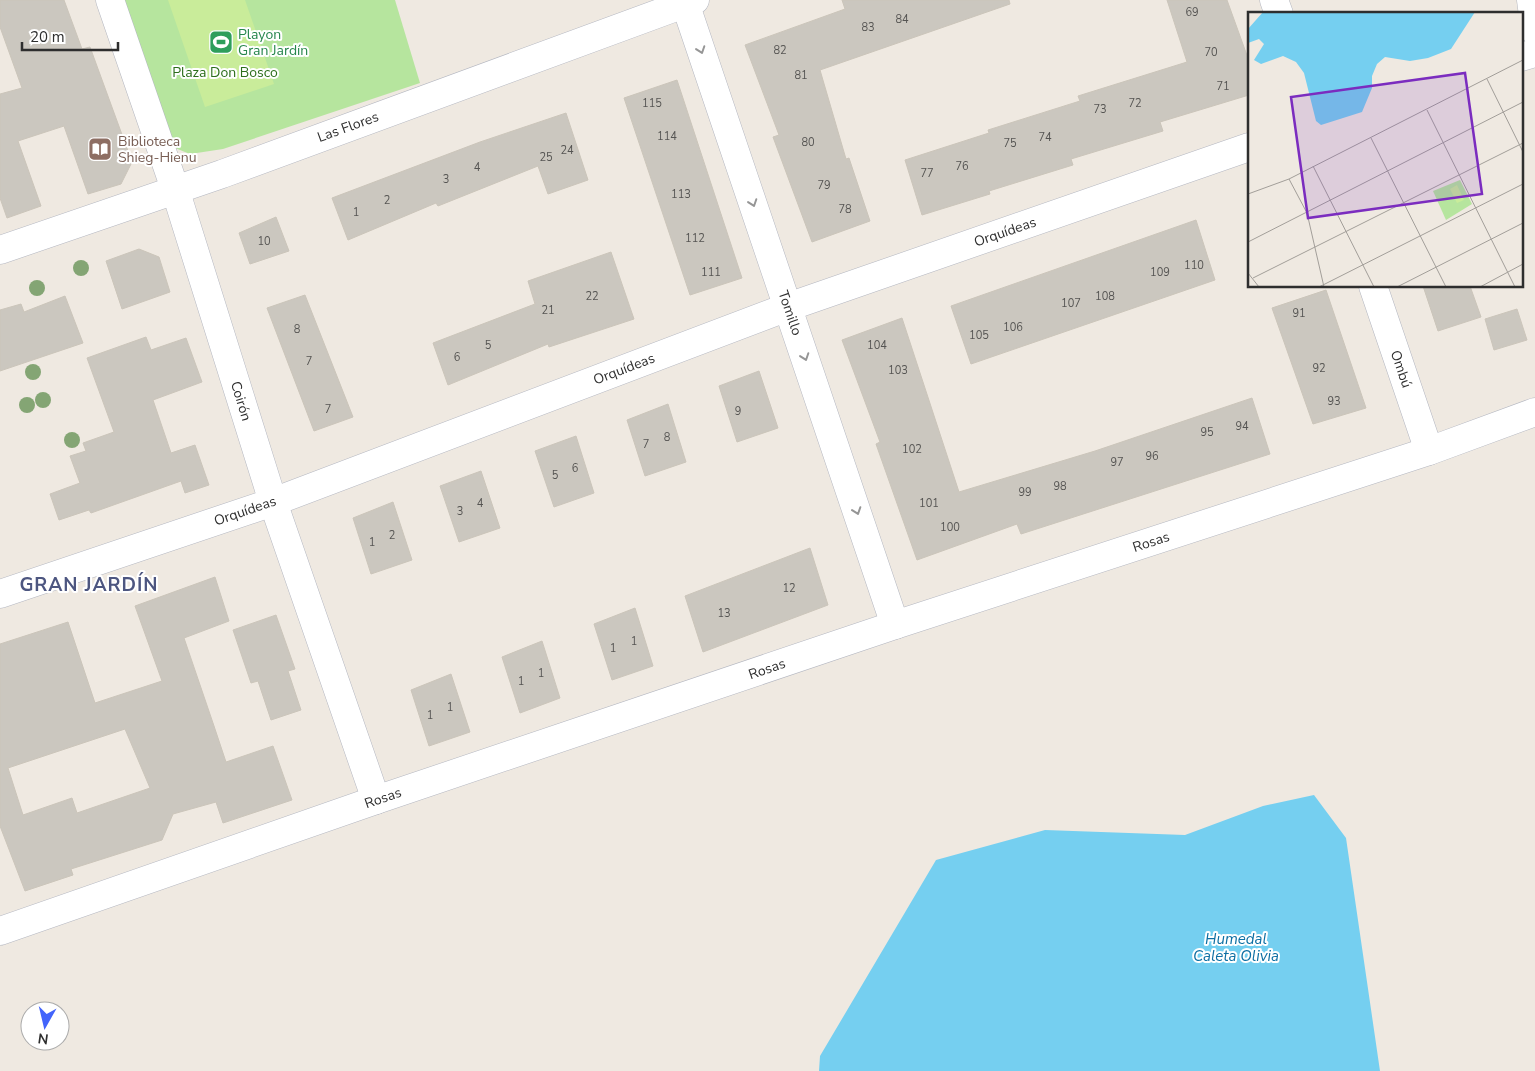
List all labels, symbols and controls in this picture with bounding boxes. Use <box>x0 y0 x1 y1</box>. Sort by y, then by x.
house number: 69 <box>1185 5 1199 20</box>
house number: 84 <box>895 12 909 27</box>
inset map <box>1248 12 1522 288</box>
scale bar <box>22 20 119 52</box>
house number: 83 <box>861 20 875 35</box>
place label: Playon Gran Jardín <box>238 25 308 60</box>
text: 20 m <box>30 27 65 47</box>
sports icon: Playon Gran Jardín <box>208 29 234 55</box>
house number: 82 <box>773 43 787 58</box>
one-way arrow <box>695 45 705 53</box>
house number: 70 <box>1204 45 1218 60</box>
park label: Plaza Don Bosco <box>172 63 278 82</box>
house number: 81 <box>794 68 808 83</box>
house number: 71 <box>1216 79 1230 94</box>
house number: 115 <box>642 96 662 111</box>
house number: 72 <box>1128 96 1142 111</box>
house number: 73 <box>1093 102 1107 117</box>
street label: Las Flores <box>315 107 382 147</box>
house number: 114 <box>657 129 677 144</box>
house number: 74 <box>1038 130 1052 145</box>
place label: Biblioteca Shieg-Hienu <box>118 132 197 167</box>
house number: 80 <box>801 135 815 150</box>
library icon: Biblioteca Shieg-Hienu <box>87 136 113 162</box>
house number: 75 <box>1003 136 1017 151</box>
house number: 24 <box>560 143 574 158</box>
house number: 25 <box>539 150 553 165</box>
house number: 76 <box>955 159 969 174</box>
house number: 4 <box>474 160 481 175</box>
house number: 77 <box>920 166 934 181</box>
house number: 3 <box>443 172 449 187</box>
house number: 79 <box>817 178 831 193</box>
house number: 113 <box>671 187 691 202</box>
house number: 2 <box>384 193 390 208</box>
one-way arrow <box>747 199 757 207</box>
house number: 78 <box>838 202 852 217</box>
house number: 1 <box>353 205 359 220</box>
street label: Orquídeas <box>971 212 1039 252</box>
house number: 112 <box>685 231 705 246</box>
house number: 10 <box>257 234 271 249</box>
house number: 110 <box>1184 258 1204 273</box>
house number: 111 <box>701 265 721 280</box>
house number: 109 <box>1150 265 1170 280</box>
street label: Tomillo <box>773 288 807 338</box>
house number: 22 <box>585 289 599 304</box>
house number: 108 <box>1095 289 1115 304</box>
house number: 107 <box>1061 296 1081 311</box>
house number: 21 <box>541 303 555 318</box>
house number: 91 <box>1292 306 1306 321</box>
house number: 106 <box>1003 320 1023 335</box>
house number: 8 <box>294 322 301 337</box>
house number: 105 <box>969 328 989 343</box>
house number: 5 <box>485 338 492 353</box>
house number: 104 <box>867 338 887 353</box>
street label: Orquídeas <box>590 348 658 389</box>
street label: Ombú <box>1386 348 1416 390</box>
house number: 6 <box>454 350 461 365</box>
one-way arrow <box>799 353 809 361</box>
house number: 7 <box>306 354 312 369</box>
house number: 92 <box>1312 361 1326 376</box>
house number: 103 <box>888 363 908 378</box>
street label: Coirón <box>226 379 256 423</box>
house number: 93 <box>1327 394 1341 409</box>
house number: 7 <box>325 402 331 417</box>
house number: 9 <box>735 404 741 419</box>
house number: 94 <box>1235 419 1249 434</box>
house number: 95 <box>1200 425 1214 440</box>
house number: 8 <box>664 430 671 445</box>
house number: 7 <box>643 437 649 452</box>
house number: 102 <box>902 442 922 457</box>
house number: 96 <box>1145 449 1159 464</box>
house number: 97 <box>1110 455 1124 470</box>
house number: 6 <box>572 461 579 476</box>
house number: 5 <box>552 468 559 483</box>
house number: 98 <box>1053 479 1067 494</box>
house number: 99 <box>1018 485 1032 500</box>
street label: Orquídeas <box>211 491 279 531</box>
house number: 4 <box>477 496 484 511</box>
house number: 101 <box>919 496 939 511</box>
house number: 3 <box>457 504 463 519</box>
one-way arrow <box>851 507 861 515</box>
house number: 100 <box>940 520 960 535</box>
street label: Rosas <box>1130 527 1172 557</box>
house number: 2 <box>389 528 395 543</box>
house number: 1 <box>369 535 375 550</box>
district label: GRAN JARDÍN <box>19 572 159 598</box>
house number: 12 <box>782 581 796 596</box>
house number: 13 <box>717 606 731 621</box>
house number: 1 <box>631 634 637 649</box>
house number: 1 <box>610 641 616 656</box>
street label: Rosas <box>746 654 788 684</box>
house number: 1 <box>538 666 544 681</box>
house number: 1 <box>518 674 524 689</box>
house number: 1 <box>447 700 453 715</box>
house number: 1 <box>427 708 433 723</box>
street label: Rosas <box>362 783 404 813</box>
water label: Humedal Caleta Olivia <box>1193 929 1279 966</box>
north arrow <box>20 1001 70 1051</box>
text: N <box>37 1028 50 1049</box>

